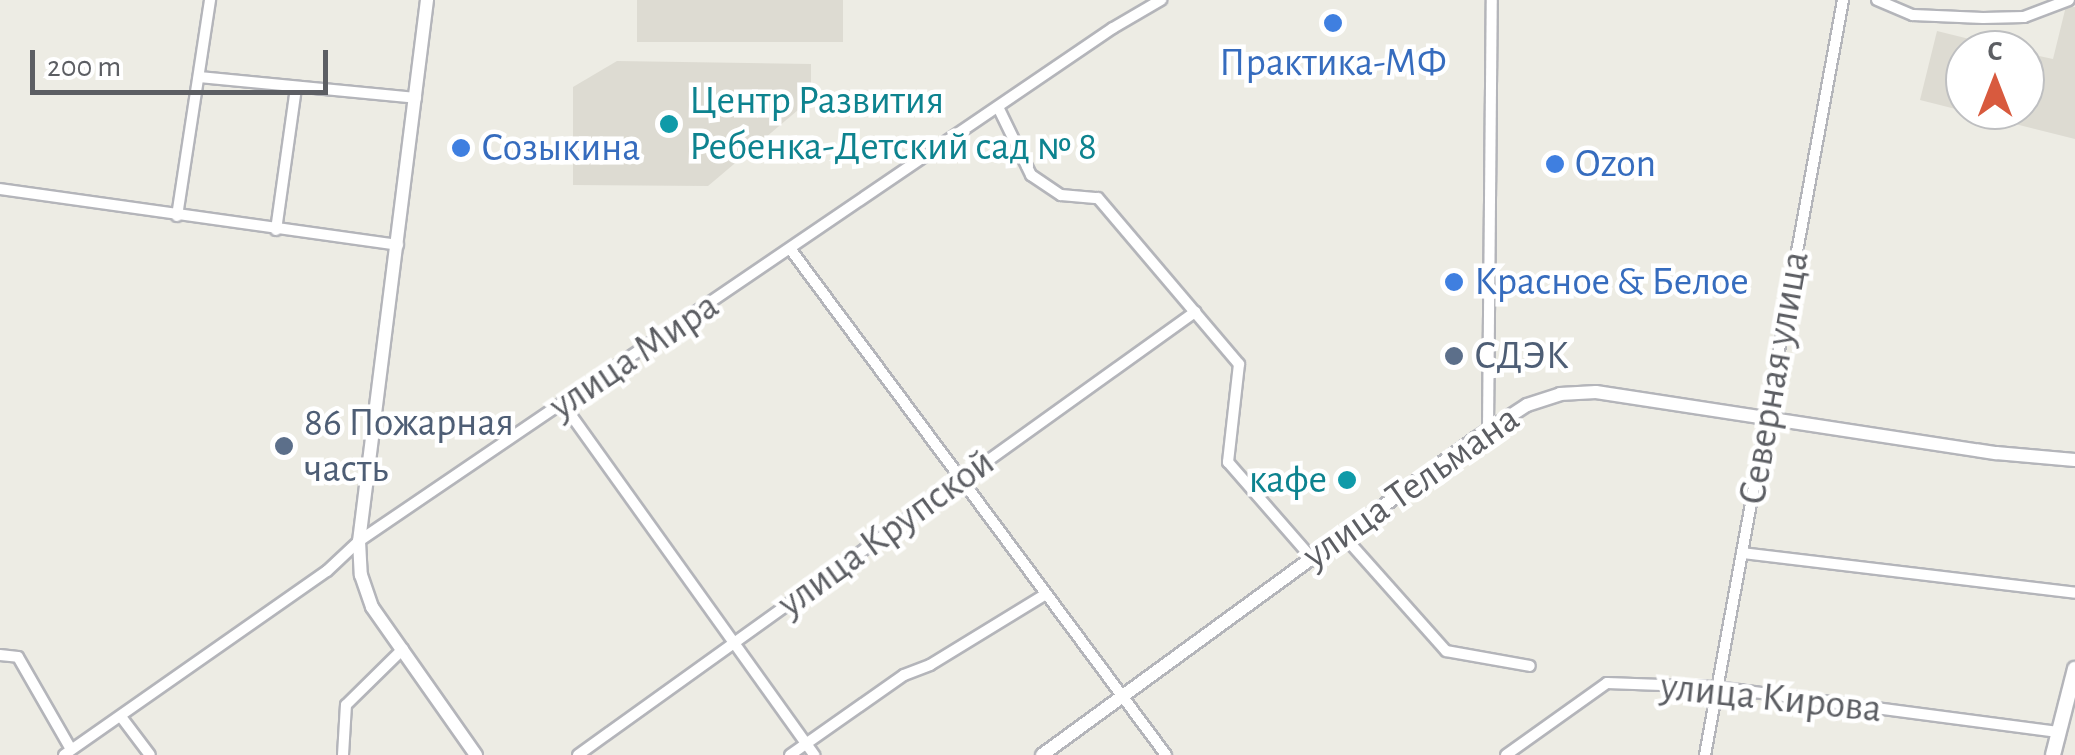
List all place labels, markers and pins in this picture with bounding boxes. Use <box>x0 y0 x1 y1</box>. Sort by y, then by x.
marker: Практика-МФ <box>1322 12 1344 34</box>
place label: Практика-МФ <box>1219 39 1447 87</box>
place label: Центр Развития Ребенка-Детский сад № 8 <box>689 77 1097 171</box>
marker: Центр Развития Ребенка-Детский сад № 8 <box>658 113 680 135</box>
place label: Созыкина <box>481 124 641 172</box>
marker: Созыкина <box>450 137 472 159</box>
place label: Ozon <box>1575 140 1656 188</box>
marker: Ozon <box>1544 153 1566 175</box>
place label: Красное & Белое <box>1474 258 1749 306</box>
marker: Красное & Белое <box>1443 271 1465 293</box>
place label: СДЭК <box>1474 332 1569 380</box>
marker: СДЭК <box>1443 345 1465 367</box>
place label: 86 Пожарная часть <box>304 399 514 493</box>
marker: 86 Пожарная часть <box>273 435 295 457</box>
place label: кафе <box>1249 456 1327 504</box>
marker: кафе <box>1336 469 1358 491</box>

